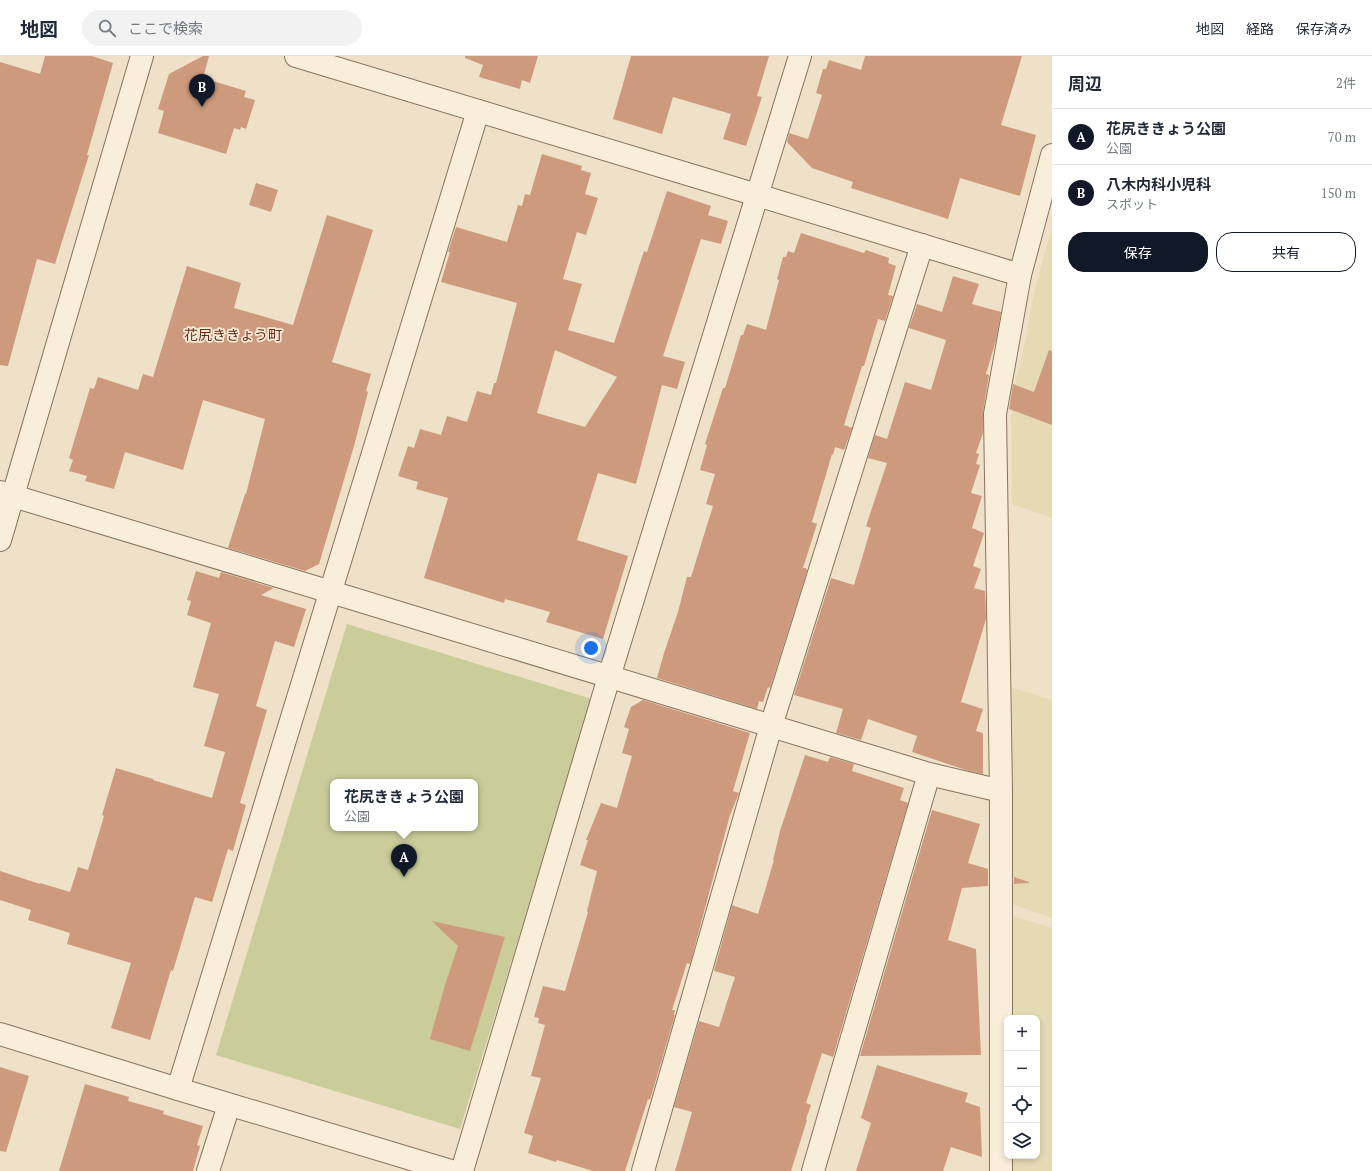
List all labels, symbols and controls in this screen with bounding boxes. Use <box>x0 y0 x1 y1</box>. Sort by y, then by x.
search box <box>82 10 362 46</box>
text: 地図 <box>20 16 58 41</box>
icon: search <box>96 17 118 39</box>
text: ここで検索 <box>128 18 203 38</box>
text: 地図 <box>1196 19 1224 38</box>
text: 経路 <box>1246 19 1274 38</box>
text: 保存済み <box>1296 19 1352 38</box>
text: 周辺 <box>1068 72 1102 95</box>
pin: B <box>189 74 215 107</box>
text: 2件 <box>1336 74 1356 92</box>
text: 花尻ききょう公園 <box>1106 118 1226 138</box>
text: A <box>1076 128 1086 146</box>
text: 70 m <box>1328 128 1356 146</box>
text: 公園 <box>1106 139 1132 157</box>
text: 八木内科小児科 <box>1106 174 1211 194</box>
text: B <box>1077 184 1085 202</box>
text: 150 m <box>1321 184 1356 202</box>
text: スポット <box>1106 195 1158 213</box>
button: 保存 <box>1068 232 1208 272</box>
button: 共有 <box>1216 232 1356 272</box>
district label: 花尻ききょう町 <box>184 325 282 344</box>
your location <box>581 638 601 658</box>
popup <box>330 779 478 831</box>
text: 花尻ききょう公園 <box>344 786 464 806</box>
text: 公園 <box>344 807 370 825</box>
pin: A <box>391 844 417 877</box>
map controls <box>1004 1015 1040 1159</box>
button: + <box>1004 1015 1040 1051</box>
button: − <box>1004 1051 1040 1087</box>
button: locate <box>1004 1087 1040 1123</box>
button: layers <box>1004 1123 1040 1159</box>

